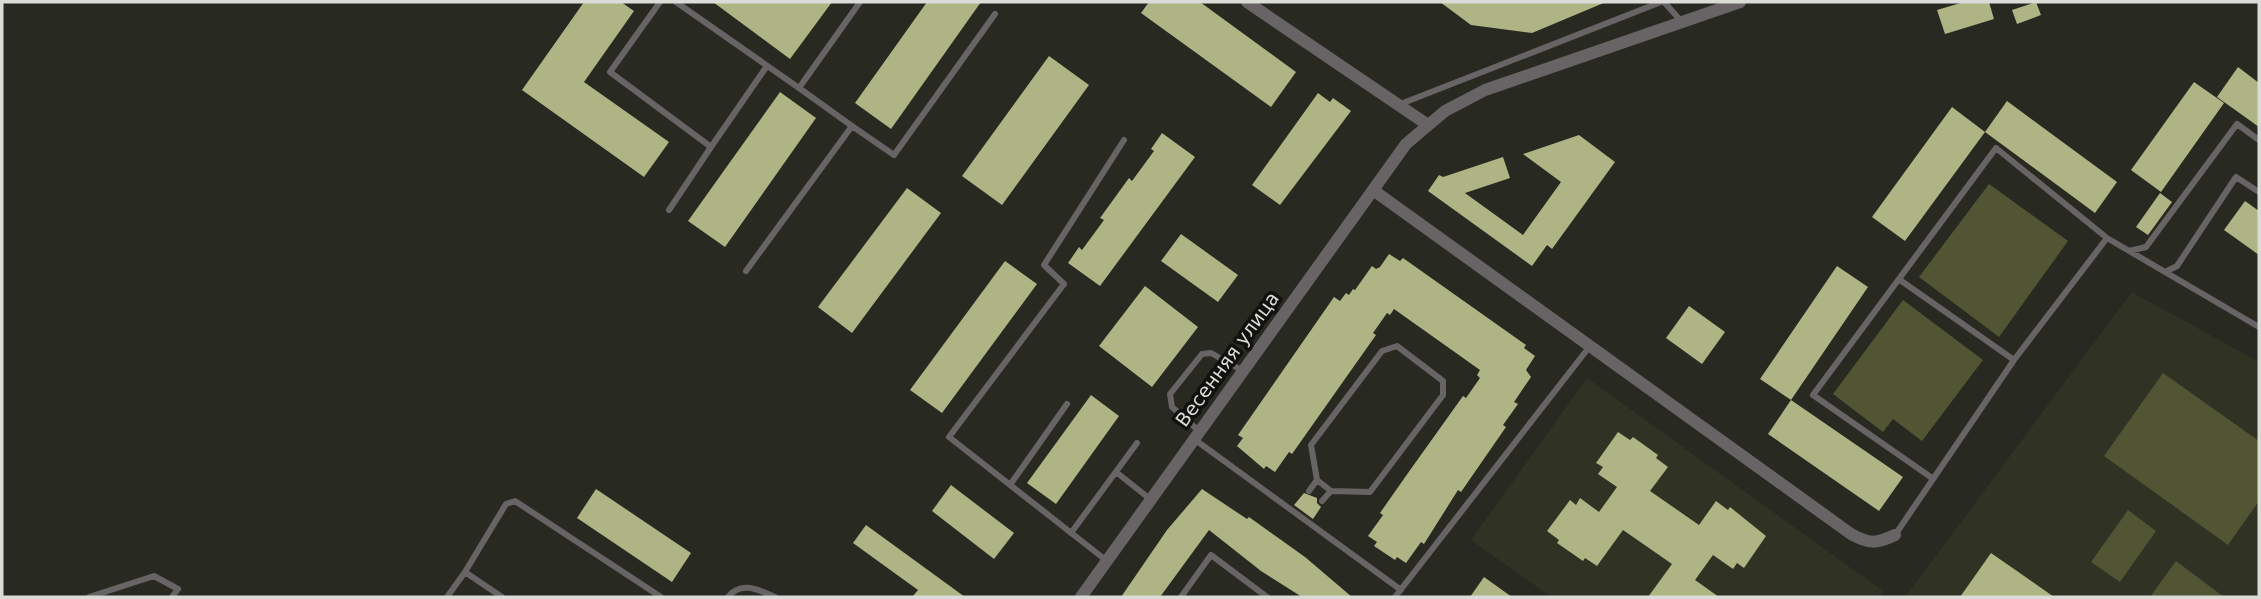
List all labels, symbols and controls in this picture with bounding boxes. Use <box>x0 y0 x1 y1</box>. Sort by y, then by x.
street label: Весенняя улица <box>1171 287 1283 431</box>

